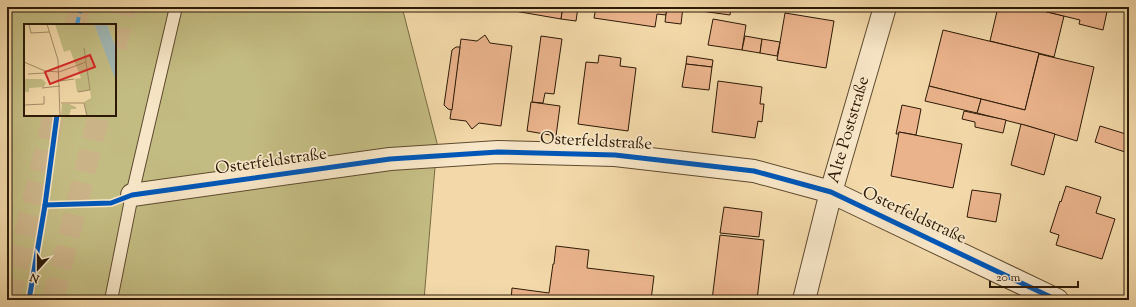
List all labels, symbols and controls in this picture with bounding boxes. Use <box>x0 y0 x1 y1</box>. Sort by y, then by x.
inset map <box>24 24 116 116</box>
street label: Alte Poststraße <box>822 74 876 186</box>
street label: Osterfeldstraße <box>539 127 653 157</box>
street label: Osterfeldstraße <box>214 142 328 182</box>
street label: Osterfeldstraße <box>858 181 970 251</box>
north arrow <box>18 249 58 289</box>
scale bar <box>990 263 1078 289</box>
text: N <box>28 268 43 287</box>
text: 20 m <box>996 269 1021 287</box>

